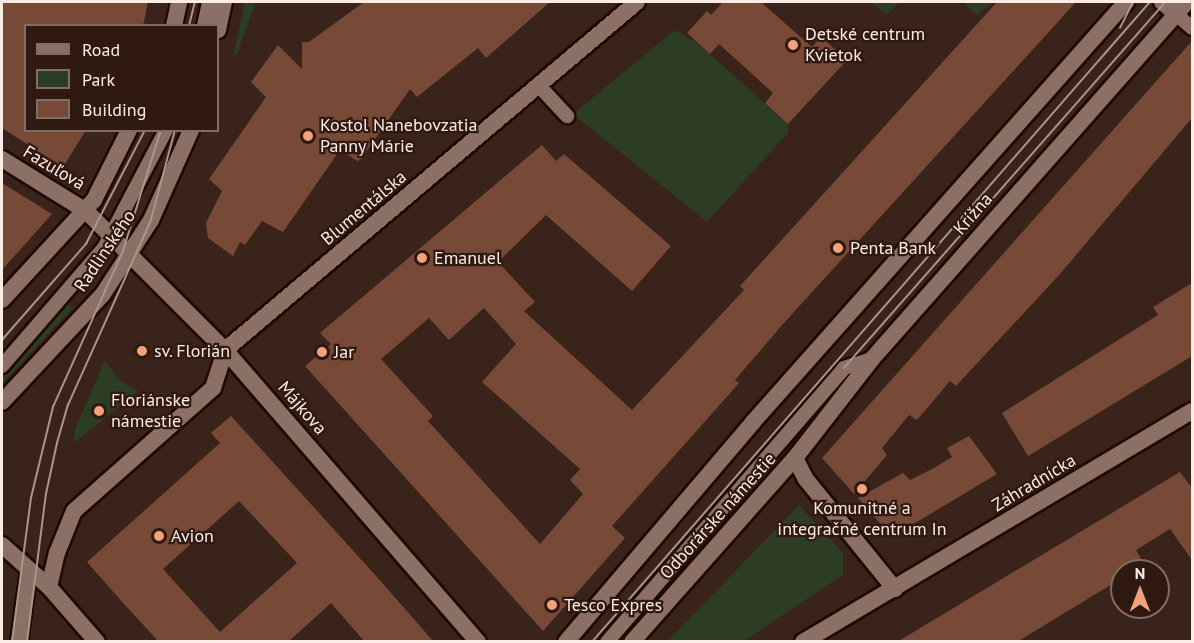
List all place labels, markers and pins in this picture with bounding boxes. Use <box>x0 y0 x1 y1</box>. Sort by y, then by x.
place label: Detské centrum Kvietok <box>805 24 925 66</box>
marker: Detské centrum Kvietok <box>786 38 800 52</box>
place label: Kostol Nanebovzatia Panny Márie <box>320 115 477 158</box>
marker: Kostol Nanebovzatia Panny Márie <box>301 129 315 143</box>
place label: Penta Bank <box>850 237 936 259</box>
marker: Penta Bank <box>831 241 845 255</box>
place label: Emanuel <box>434 247 501 269</box>
marker: Emanuel <box>415 251 429 265</box>
place label: sv. Florián <box>154 340 232 362</box>
place label: Jar <box>334 341 354 363</box>
marker: sv. Florián <box>135 344 149 358</box>
marker: Jar <box>315 345 329 359</box>
place label: Floriánske námestie <box>111 390 190 432</box>
marker: Floriánske námestie <box>92 404 106 418</box>
marker: Komunitné a integračné centrum In <box>855 482 869 496</box>
place label: Komunitné a integračné centrum In <box>777 498 947 540</box>
place label: Avion <box>171 525 214 547</box>
marker: Avion <box>152 529 166 543</box>
place label: Tesco Expres <box>564 594 662 616</box>
marker: Tesco Expres <box>545 598 559 612</box>

